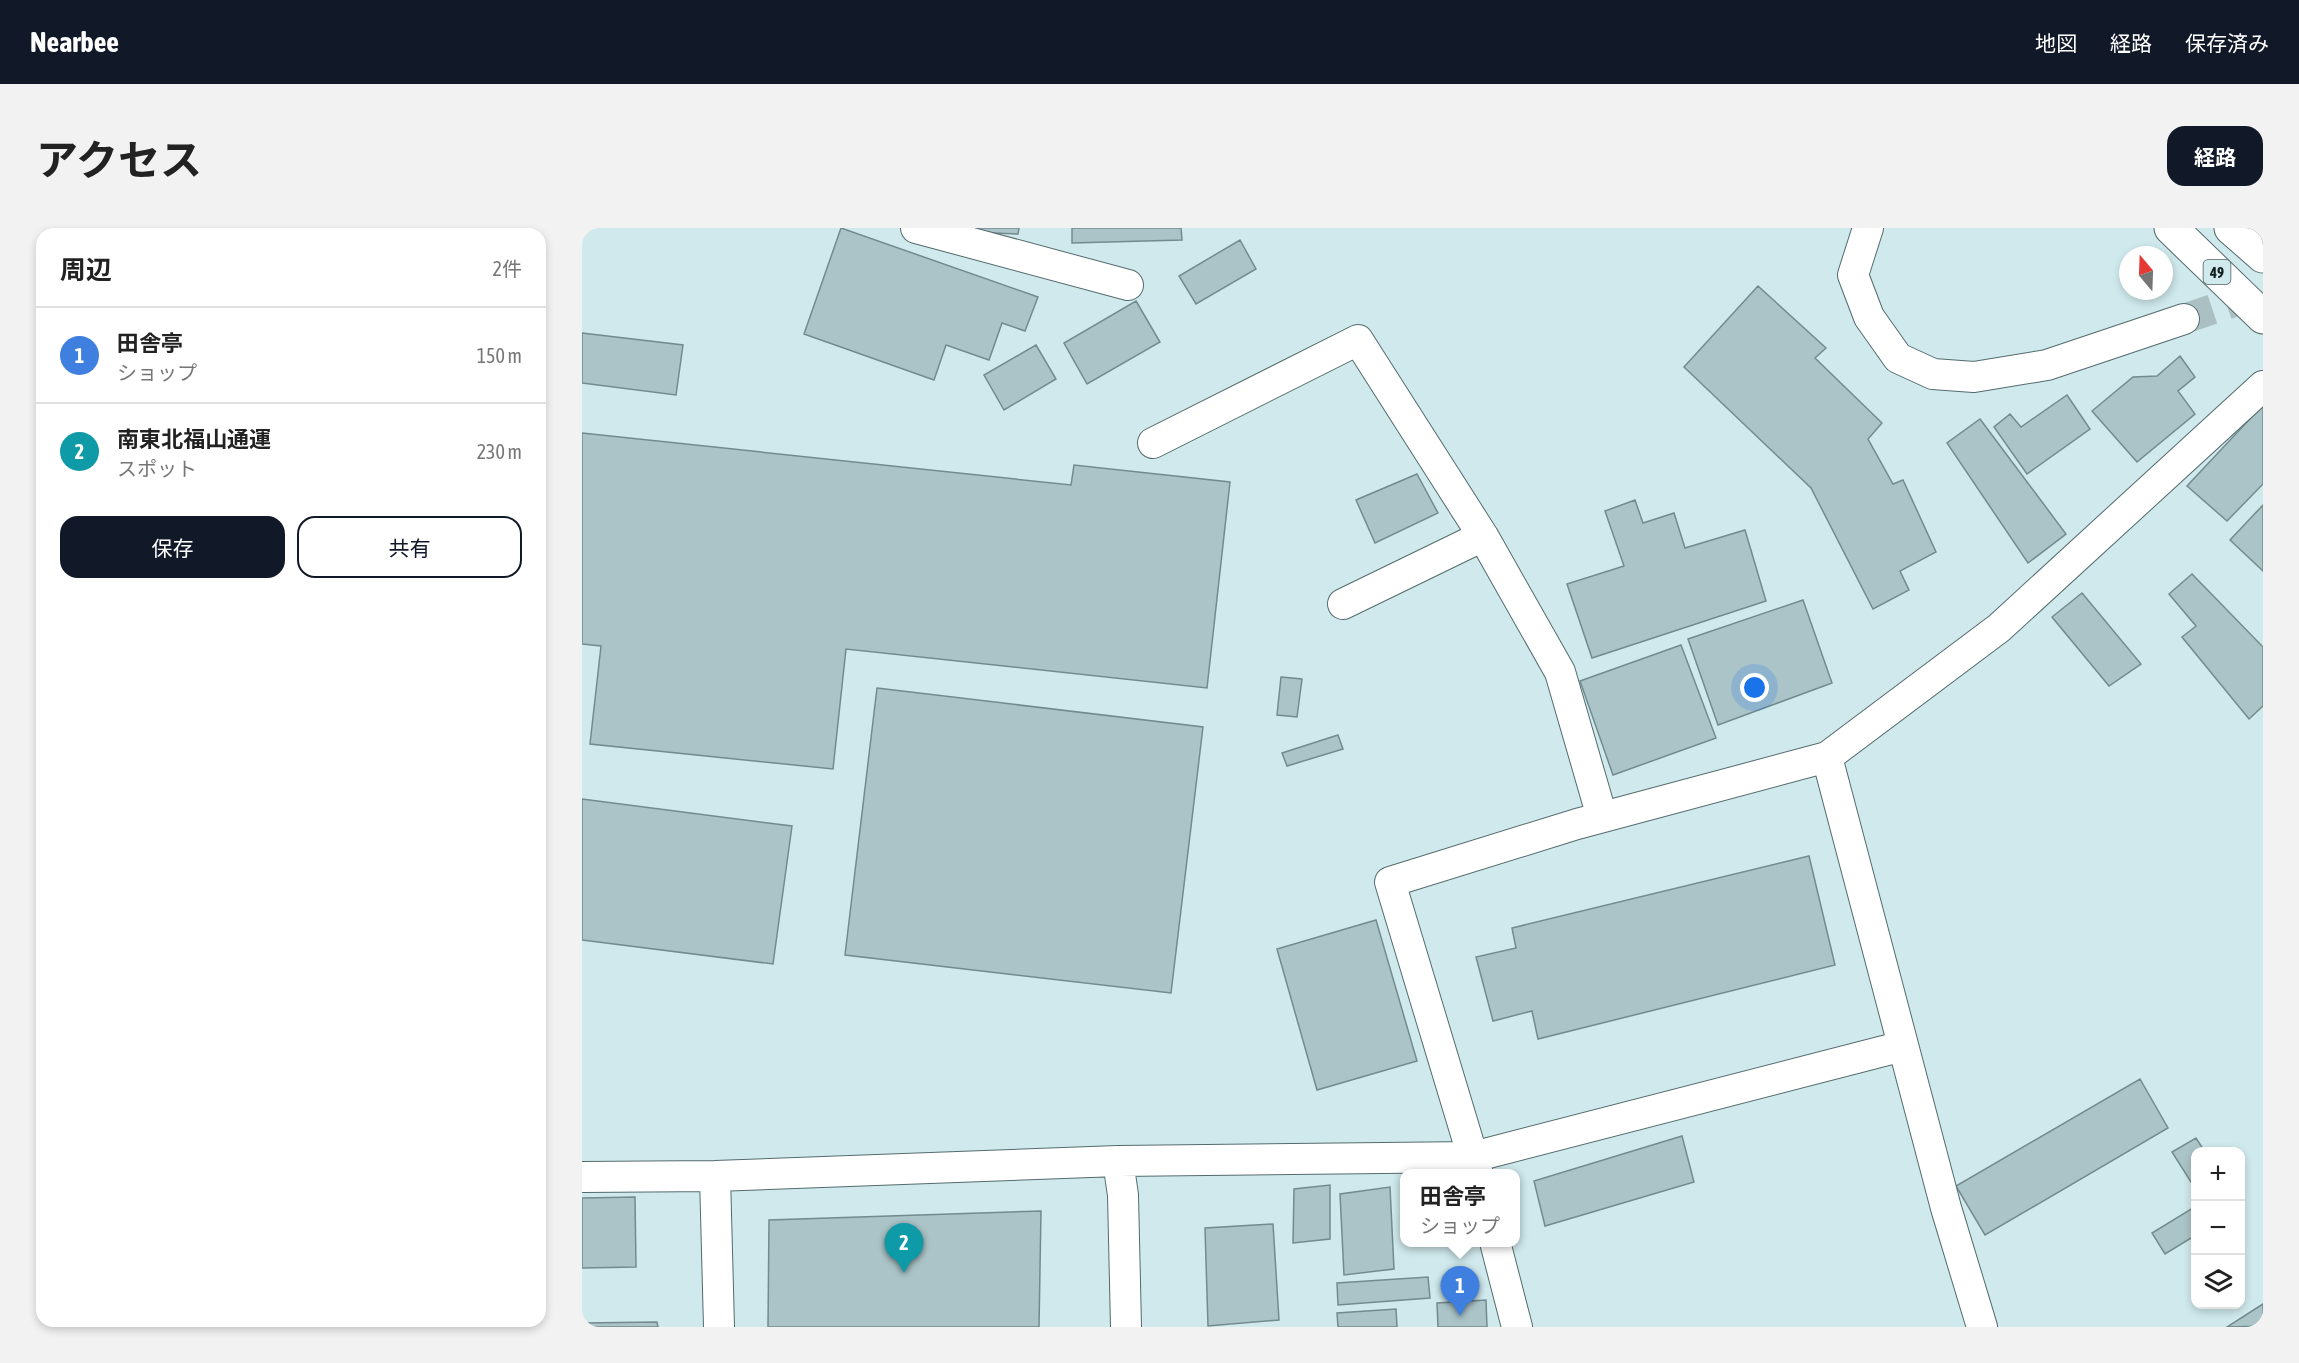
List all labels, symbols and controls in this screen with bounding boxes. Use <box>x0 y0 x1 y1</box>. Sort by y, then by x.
text: Nearbee <box>30 26 119 58</box>
text: 地図 <box>2035 31 2077 55</box>
text: 経路 <box>2110 31 2152 55</box>
text: 保存済み <box>2185 31 2269 55</box>
button: 経路 <box>2167 126 2263 186</box>
text: アクセス <box>36 136 202 184</box>
north arrow <box>2119 246 2173 300</box>
text: 周辺 <box>60 255 112 285</box>
text: 2件 <box>493 257 522 280</box>
road number: 49 <box>2204 260 2230 284</box>
text: 田舎亭 <box>117 330 183 356</box>
text: 1 <box>75 344 84 367</box>
text: 150 m <box>477 344 522 367</box>
text: ショップ <box>117 361 197 384</box>
text: 南東北福山通運 <box>117 426 271 452</box>
text: 2 <box>75 440 84 463</box>
text: 230 m <box>477 440 522 463</box>
text: スポット <box>117 457 197 480</box>
button: 保存 <box>60 516 285 578</box>
button: 共有 <box>297 516 522 578</box>
your location <box>1740 673 1769 702</box>
map controls <box>2191 1147 2245 1309</box>
button: + <box>2191 1147 2245 1201</box>
popup <box>1400 1169 1520 1247</box>
text: 田舎亭 <box>1420 1183 1486 1209</box>
button: − <box>2191 1201 2245 1255</box>
text: ショップ <box>1420 1214 1500 1237</box>
pin: 2 <box>884 1224 924 1273</box>
button: layers <box>2191 1255 2245 1309</box>
pin: 1 <box>1440 1266 1480 1316</box>

